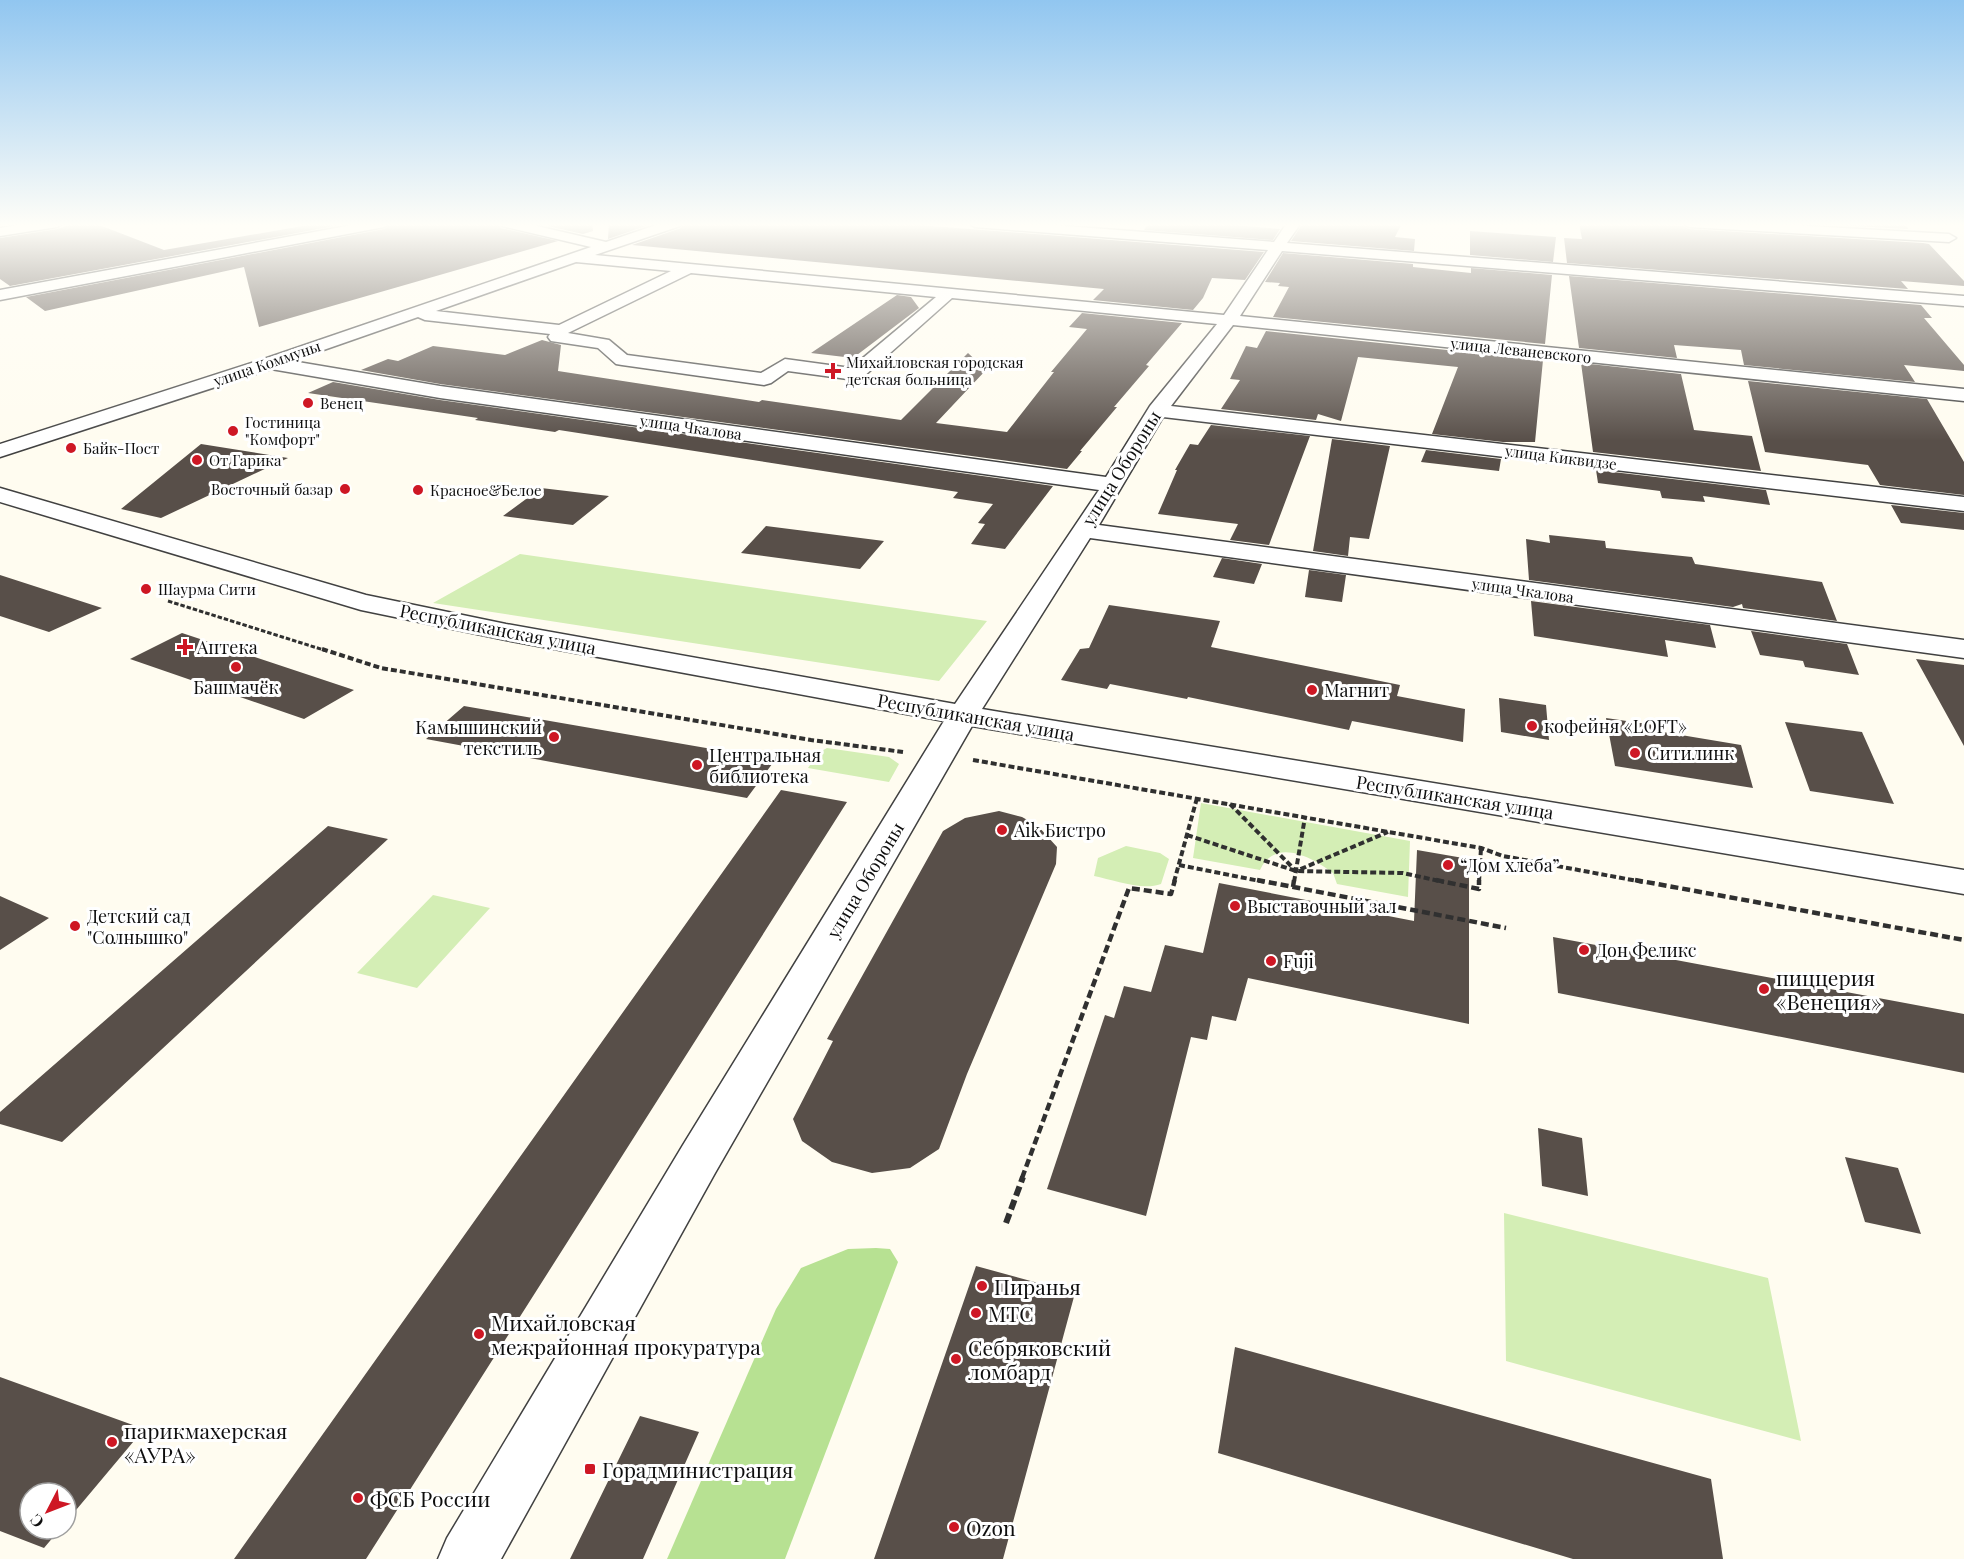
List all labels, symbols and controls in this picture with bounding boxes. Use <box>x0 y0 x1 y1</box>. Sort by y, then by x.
street label: улица Леваневского <box>1449 333 1592 367</box>
street label: улица Коммуны <box>210 335 323 391</box>
place label: Михайловская городская детская больница <box>846 352 1024 389</box>
marker: Михайловская городская детская больница <box>824 362 842 380</box>
place label: Венец <box>320 393 363 413</box>
marker: Венец <box>301 396 315 410</box>
street label: улица Обороны <box>1075 406 1166 531</box>
street label: улица Чкалова <box>638 410 744 444</box>
place label: Гостиница "Комфорт" <box>245 412 321 449</box>
marker: Гостиница "Комфорт" <box>226 424 240 438</box>
place label: Байк-Пост <box>83 438 159 458</box>
street label: улица Киквидзе <box>1503 440 1618 474</box>
marker: Байк-Пост <box>64 441 78 455</box>
place label: От Гарика <box>209 450 282 470</box>
marker: От Гарика <box>190 453 204 467</box>
place label: Восточный базар <box>211 479 333 499</box>
place label: Красное&Белое <box>430 480 541 500</box>
marker: Восточный базар <box>338 482 352 496</box>
marker: Красное&Белое <box>411 483 425 497</box>
street label: улица Чкалова <box>1470 573 1576 607</box>
place label: Шаурма Сити <box>158 579 256 599</box>
marker: Шаурма Сити <box>139 582 153 596</box>
street label: Республиканская улица <box>398 598 598 660</box>
place label: Аптека <box>196 635 258 659</box>
marker: Аптека <box>178 640 192 654</box>
marker: Башмачёк <box>229 660 243 674</box>
place label: Башмачёк <box>193 675 279 699</box>
place label: Магнит <box>1324 678 1389 702</box>
marker: Магнит <box>1305 683 1319 697</box>
street label: Республиканская улица <box>876 688 1076 746</box>
place label: кофейня «LOFT» <box>1544 714 1687 738</box>
place label: Камышинский текстиль <box>415 715 542 760</box>
marker: кофейня «LOFT» <box>1525 719 1539 733</box>
marker: Камышинский текстиль <box>547 730 561 744</box>
place label: Ситилинк <box>1647 741 1735 765</box>
place label: Центральная библиотека <box>709 743 821 788</box>
marker: Ситилинк <box>1628 746 1642 760</box>
marker: Центральная библиотека <box>690 758 704 772</box>
street label: Республиканская улица <box>1355 770 1555 824</box>
street label: улица Обороны <box>820 817 909 943</box>
place label: Aik Бистро <box>1013 818 1106 842</box>
marker: Aik Бистро <box>995 823 1009 837</box>
place label: “Дом хлеба” <box>1460 853 1560 877</box>
marker: “Дом хлеба” <box>1441 858 1455 872</box>
place label: Выставочный зал <box>1247 894 1397 918</box>
marker: Выставочный зал <box>1228 899 1242 913</box>
place label: Детский сад "Солнышко" <box>87 904 191 949</box>
marker: Детский сад "Солнышко" <box>68 919 82 933</box>
place label: Дон Феликс <box>1596 938 1697 962</box>
marker: Дон Феликс <box>1577 943 1591 957</box>
place label: Fuji <box>1283 949 1314 973</box>
marker: Fuji <box>1264 954 1278 968</box>
place label: пиццерия «Венеция» <box>1776 963 1882 1015</box>
marker: пиццерия «Венеция» <box>1757 982 1771 996</box>
place label: Пиранья <box>994 1272 1081 1300</box>
marker: Пиранья <box>975 1279 989 1293</box>
place label: МТС <box>988 1299 1034 1327</box>
marker: МТС <box>969 1306 983 1320</box>
place label: Михайловская межрайонная прокуратура <box>491 1308 761 1360</box>
marker: Михайловская межрайонная прокуратура <box>472 1327 486 1341</box>
place label: Себряковский ломбард <box>968 1333 1111 1385</box>
marker: Себряковский ломбард <box>949 1352 963 1366</box>
place label: парикмахерская «АУРА» <box>124 1416 287 1468</box>
marker: парикмахерская «АУРА» <box>105 1435 119 1449</box>
place label: Горадминистрация <box>602 1455 793 1483</box>
marker: Горадминистрация <box>583 1462 597 1476</box>
north arrow <box>18 1481 78 1541</box>
place label: ФСБ России <box>370 1484 490 1512</box>
marker: ФСБ России <box>351 1491 365 1505</box>
text: С <box>25 1510 48 1533</box>
place label: Ozon <box>966 1513 1016 1541</box>
marker: Ozon <box>947 1520 961 1534</box>

